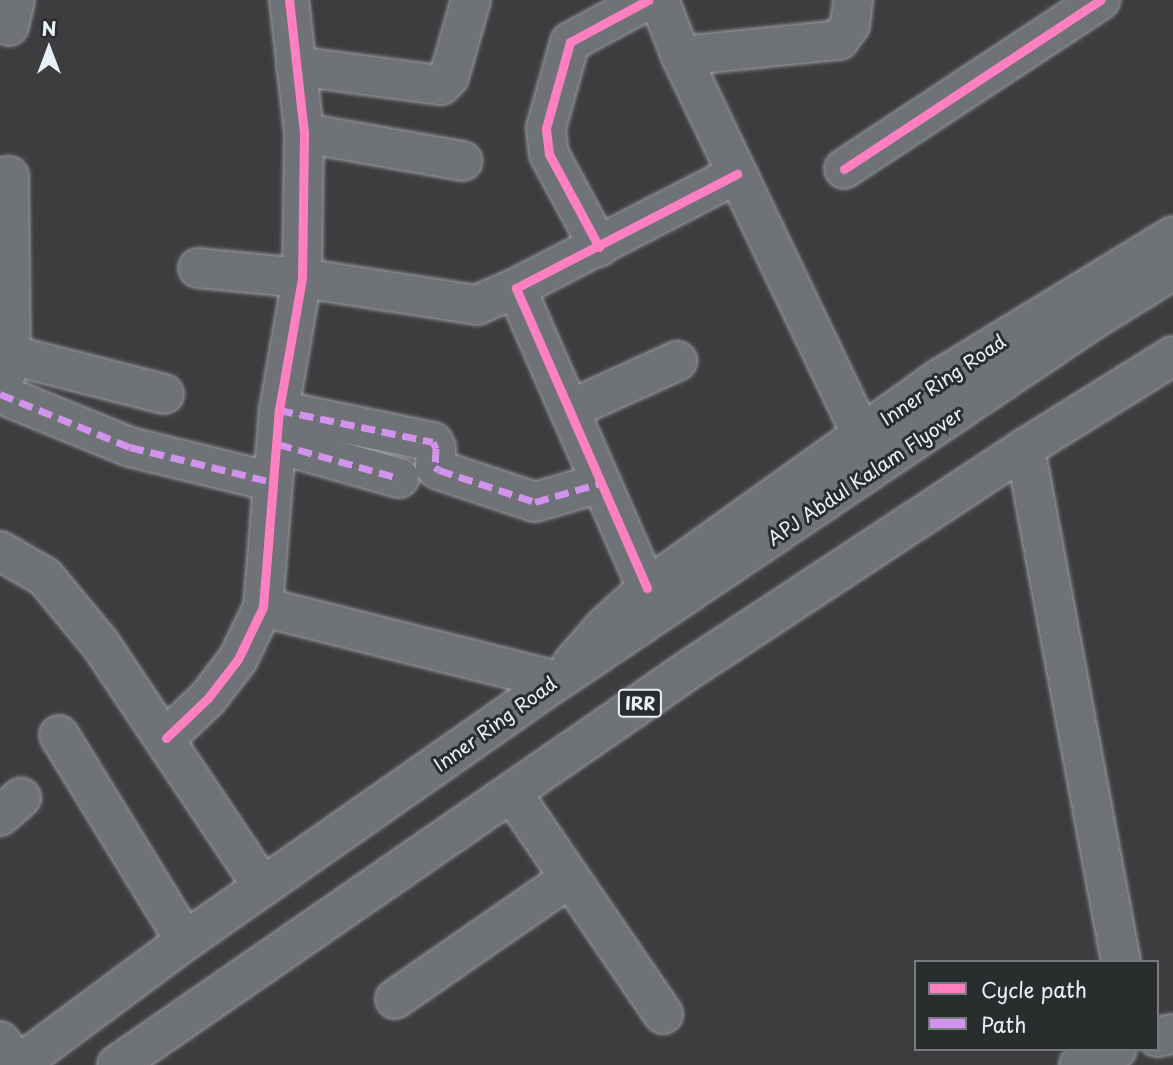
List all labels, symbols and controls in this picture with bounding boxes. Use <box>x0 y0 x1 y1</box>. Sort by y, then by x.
north arrow <box>14 14 84 84</box>
text: N <box>41 14 57 42</box>
street label: Inner Ring Road <box>876 329 1010 431</box>
street label: APJ Abdul Kalam Flyover <box>763 402 967 550</box>
street label: Inner Ring Road <box>429 672 561 776</box>
road number: IRR <box>617 688 663 718</box>
legend <box>914 960 1159 1051</box>
text: Cycle path <box>981 973 1087 1005</box>
text: Path <box>981 1008 1026 1040</box>

